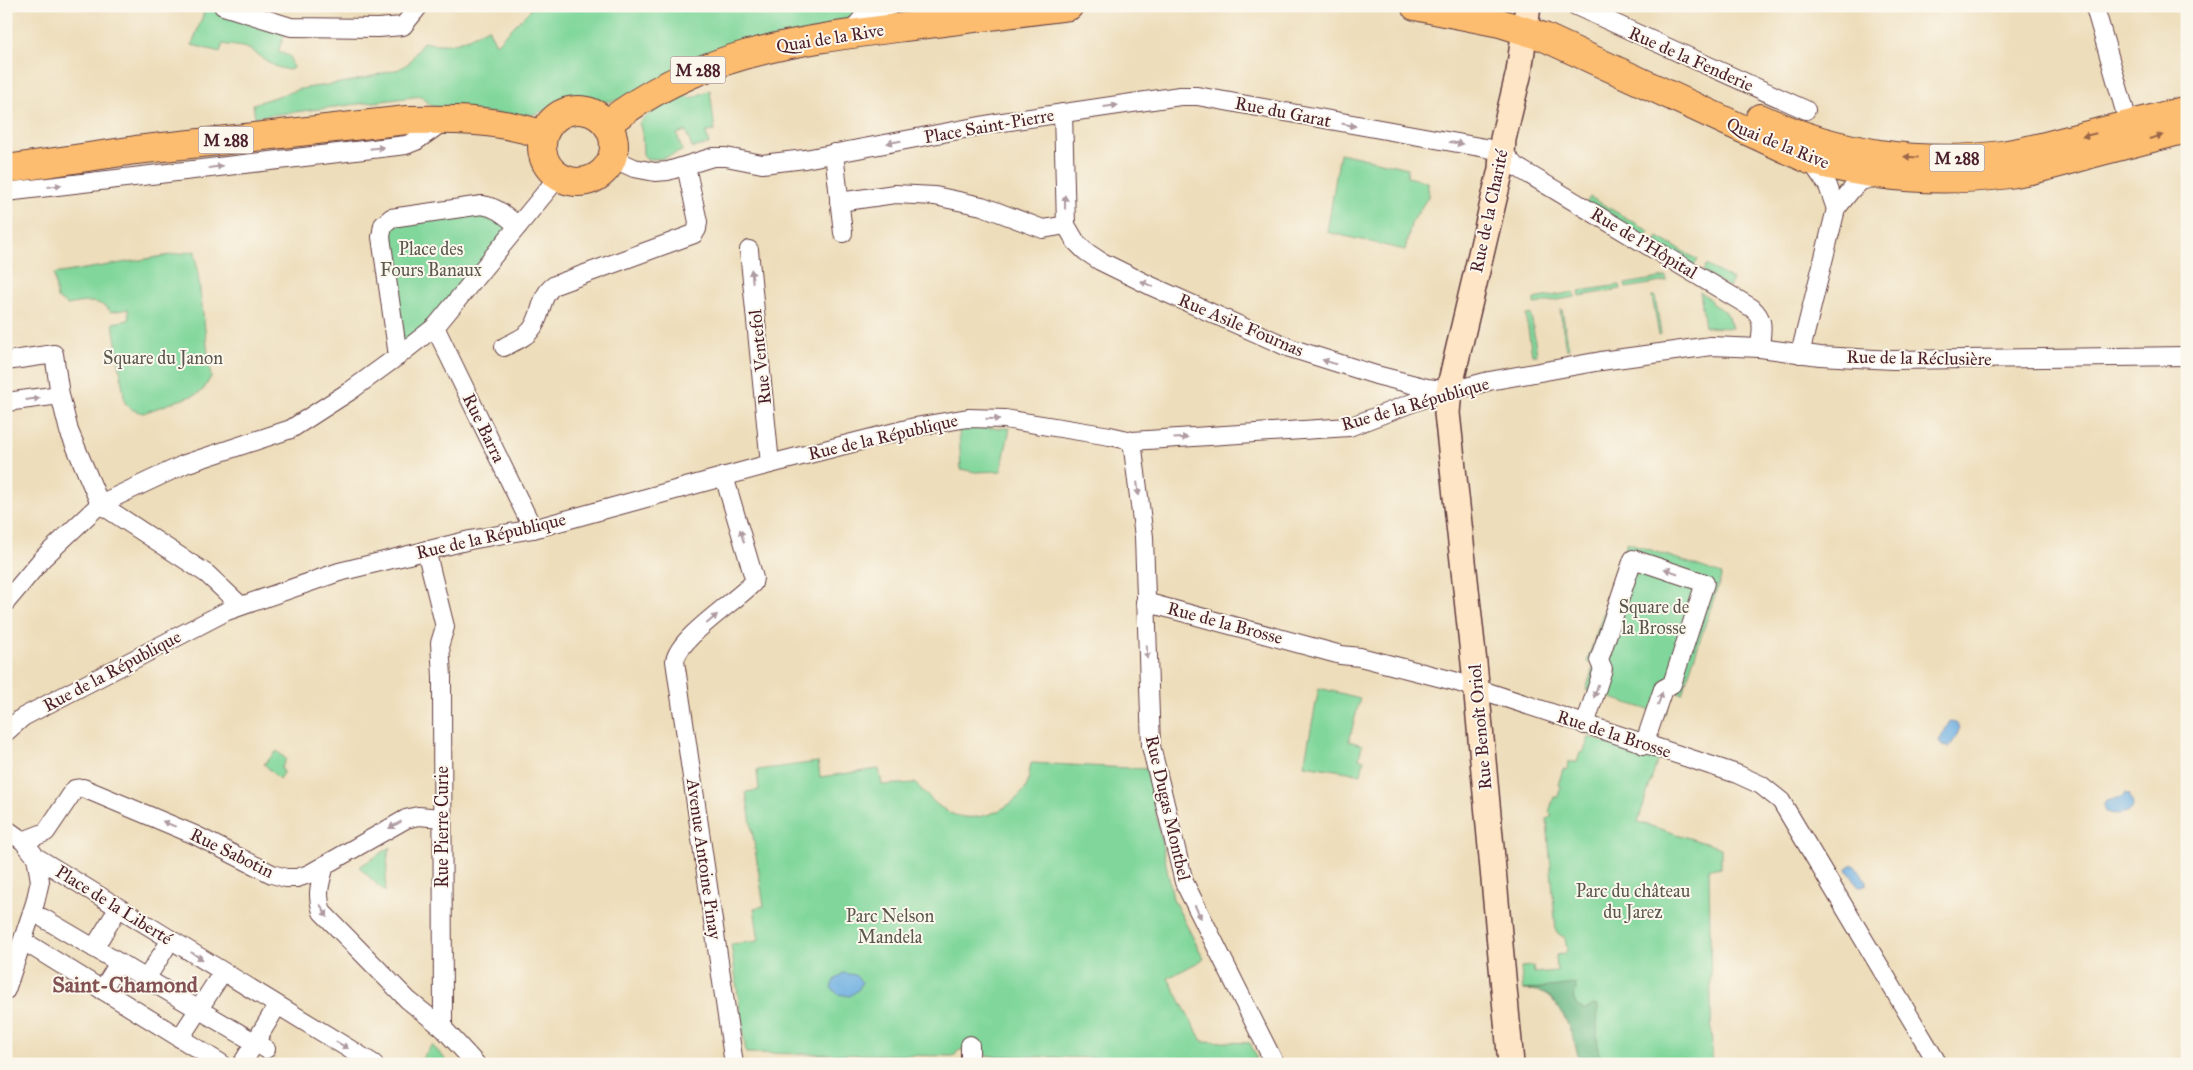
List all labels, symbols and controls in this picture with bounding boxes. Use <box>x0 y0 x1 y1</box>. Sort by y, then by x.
street label: Quai de la Rive <box>775 19 885 57</box>
street label: Rue de la Fenderie <box>1625 22 1757 96</box>
road number: M 288 <box>670 56 726 84</box>
street label: Rue du Garat <box>1233 92 1334 132</box>
one-way arrow <box>1104 102 1120 110</box>
street label: Place Saint-Pierre <box>922 104 1056 148</box>
street label: Quai de la Rive <box>1723 112 1833 174</box>
one-way arrow <box>1341 121 1357 129</box>
road number: M 288 <box>198 126 254 154</box>
one-way arrow <box>2081 131 2096 139</box>
one-way arrow <box>2149 133 2164 141</box>
one-way arrow <box>886 138 902 146</box>
one-way arrow <box>1449 140 1465 148</box>
one-way arrow <box>370 144 386 152</box>
road number: M 288 <box>1930 144 1984 172</box>
street label: Rue de la Charité <box>1465 147 1513 275</box>
one-way arrow <box>1903 153 1919 161</box>
one-way arrow <box>208 163 224 171</box>
one-way arrow <box>47 182 63 190</box>
one-way arrow <box>1061 194 1069 210</box>
street label: Rue de l'Hôpital <box>1587 203 1701 284</box>
park label: Place des Fours Banaux <box>380 238 482 281</box>
one-way arrow <box>748 268 756 284</box>
one-way arrow <box>1140 280 1154 288</box>
street label: Rue Asile Fournas <box>1175 289 1307 361</box>
street label: Rue Ventefol <box>744 308 776 406</box>
street label: Rue de la Réclusière <box>1846 346 1992 370</box>
park label: Square du Janon <box>103 347 223 370</box>
one-way arrow <box>1321 357 1336 365</box>
street label: Rue de la République <box>1338 372 1492 437</box>
street label: Rue Barra <box>458 390 510 466</box>
one-way arrow <box>25 395 41 403</box>
street label: Rue de la République <box>806 409 960 466</box>
one-way arrow <box>985 415 1001 423</box>
one-way arrow <box>1173 433 1189 441</box>
one-way arrow <box>1134 482 1142 498</box>
street label: Rue de la République <box>414 508 568 565</box>
one-way arrow <box>737 529 745 544</box>
one-way arrow <box>1663 567 1678 575</box>
park label: Square de la Brosse <box>1619 596 1689 639</box>
street label: Rue de la Brosse <box>1165 597 1285 649</box>
one-way arrow <box>705 613 717 625</box>
street label: Rue de la République <box>39 625 185 718</box>
one-way arrow <box>1143 644 1151 660</box>
street label: Rue Benoît Oriol <box>1464 663 1496 791</box>
one-way arrow <box>1592 684 1599 699</box>
one-way arrow <box>1657 691 1664 706</box>
street label: Rue de la Brosse <box>1554 705 1674 763</box>
street label: Rue Dugas Montbel <box>1140 733 1195 883</box>
street label: Rue Pierre Curie <box>431 766 453 888</box>
street label: Avenue Antoine Pinay <box>682 776 726 941</box>
one-way arrow <box>162 820 176 828</box>
one-way arrow <box>388 821 403 829</box>
street label: Rue Sabotin <box>187 823 278 883</box>
street label: Place de la Liberté <box>52 860 177 950</box>
park label: Parc du château du Jarez <box>1576 880 1691 924</box>
one-way arrow <box>320 904 328 919</box>
park label: Parc Nelson Mandela <box>846 905 935 948</box>
one-way arrow <box>1194 905 1202 919</box>
one-way arrow <box>190 952 203 961</box>
district label: Saint-Chamond <box>52 971 199 998</box>
one-way arrow <box>335 1040 348 1049</box>

